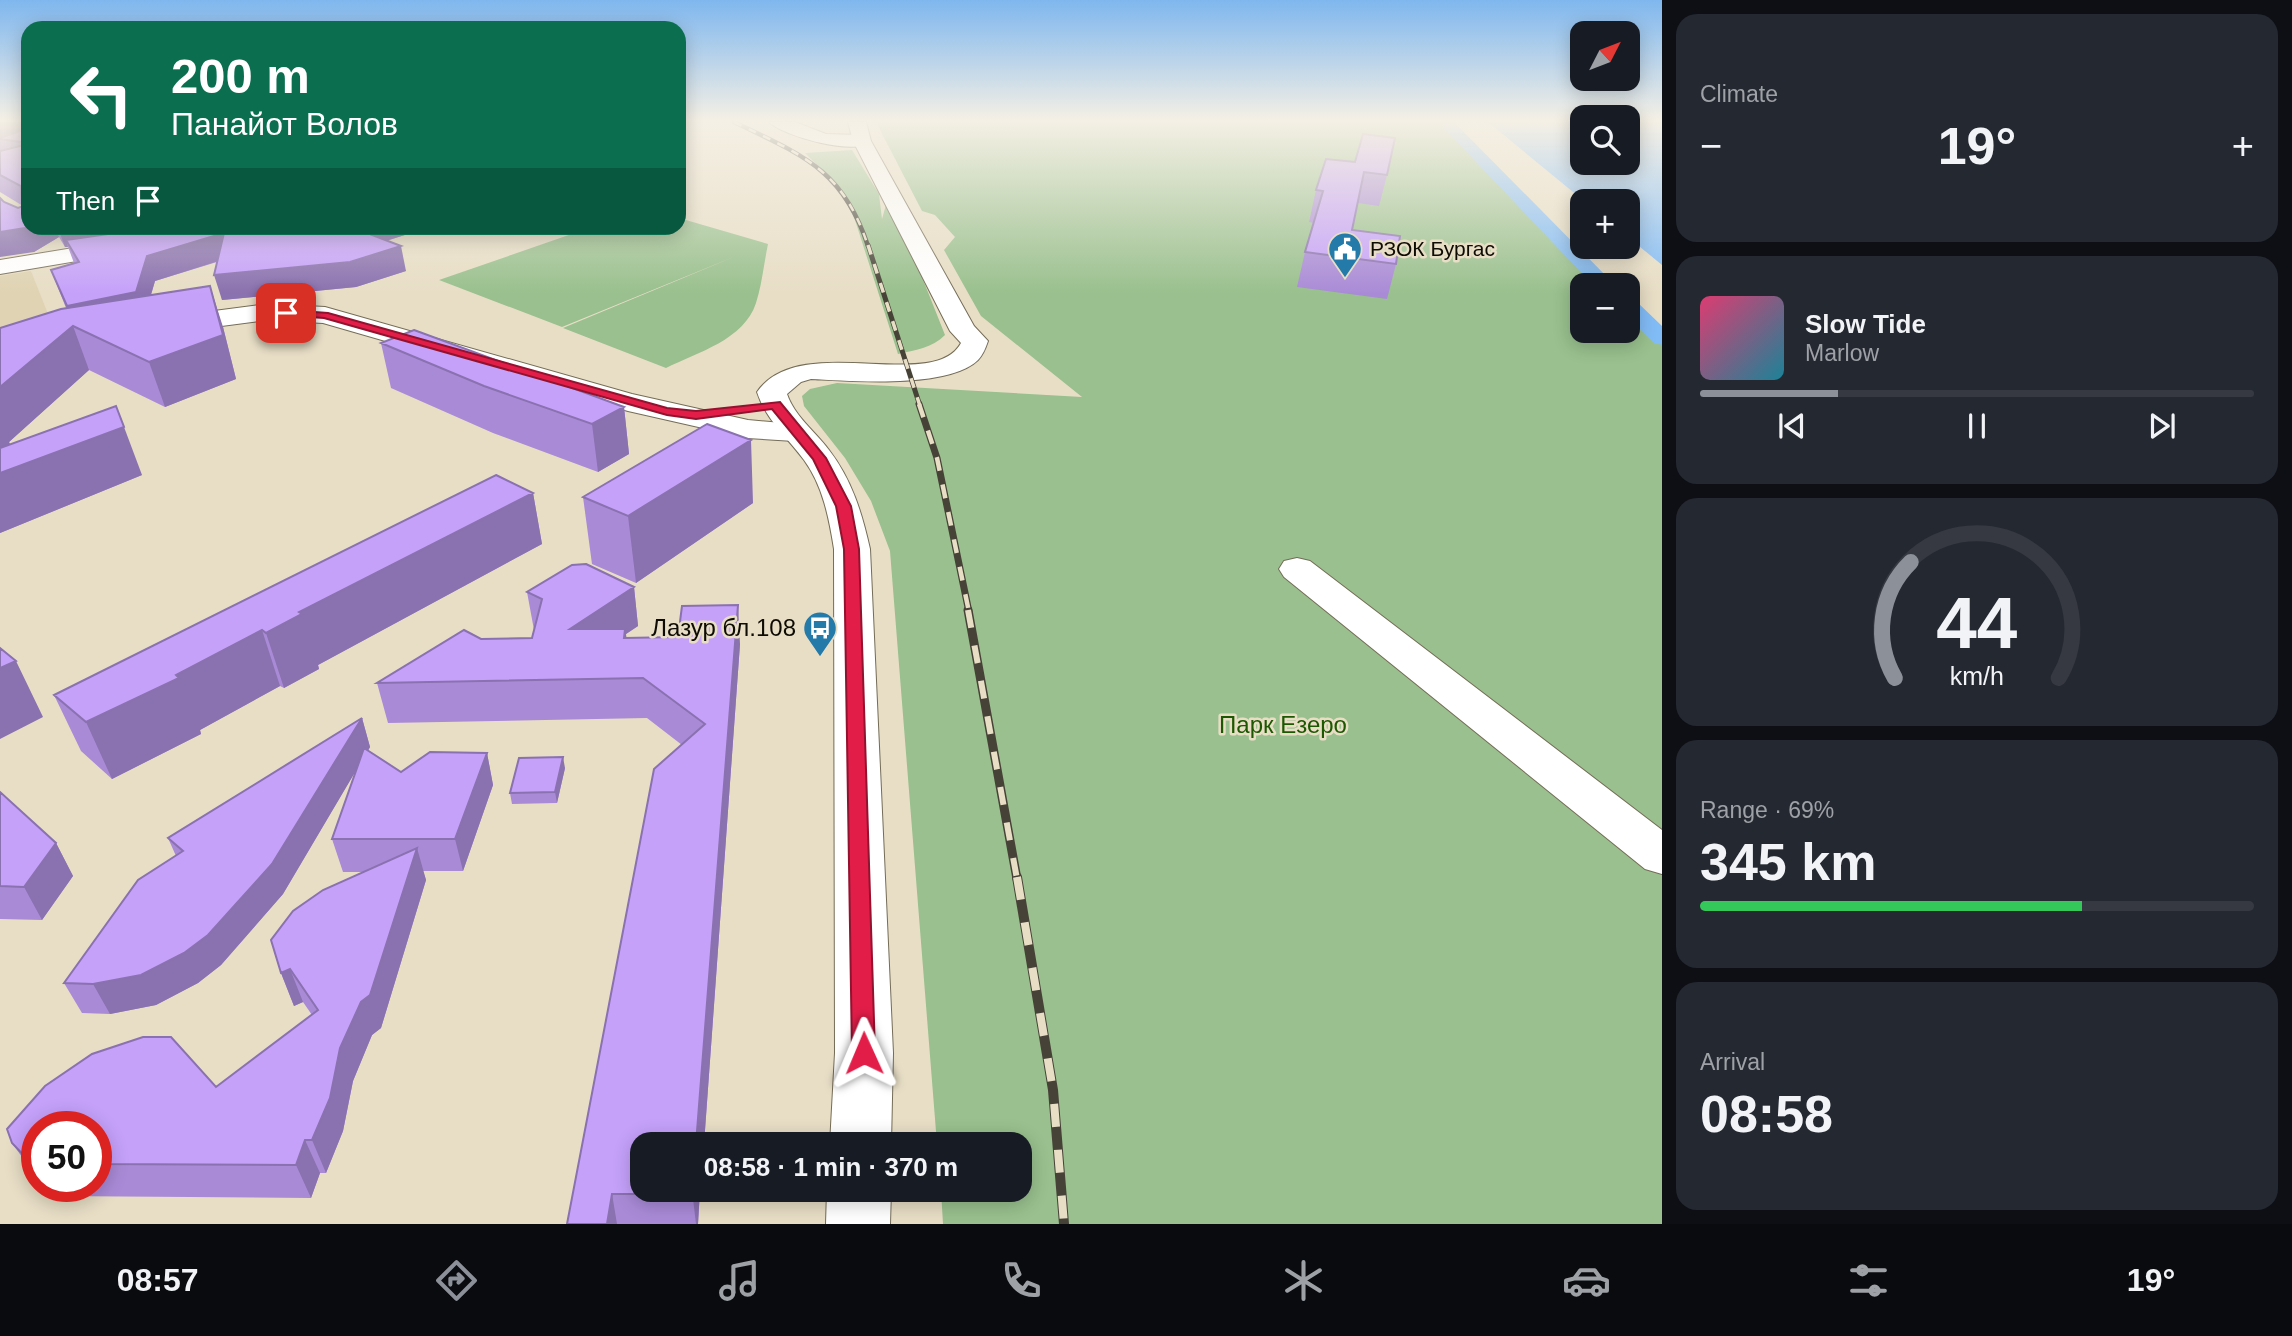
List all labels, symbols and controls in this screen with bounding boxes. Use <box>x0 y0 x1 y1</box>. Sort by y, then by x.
north arrow <box>1570 21 1640 91</box>
map controls <box>1570 21 1640 343</box>
icon: left <box>56 49 147 140</box>
text: 200 m <box>171 49 310 103</box>
text: Climate <box>1700 81 1778 107</box>
button: search <box>1570 105 1640 175</box>
text: Панайот Волов <box>171 106 398 142</box>
text: 19° <box>1938 117 2016 175</box>
text: − <box>1700 125 1722 167</box>
text: + <box>2232 125 2254 167</box>
icon: arrive <box>129 182 167 220</box>
text: Then <box>56 186 115 216</box>
button: + <box>1570 189 1640 259</box>
public building icon: РЗОК Бургас <box>1326 230 1364 279</box>
place label: РЗОК Бургас <box>1370 237 1495 260</box>
button: − <box>1570 273 1640 343</box>
pin <box>256 283 316 343</box>
icon: arrive <box>267 294 305 332</box>
text: Slow Tide <box>1805 309 1926 339</box>
text: Marlow <box>1805 340 1879 366</box>
icon: previous <box>1773 407 1811 445</box>
icon: pause <box>1958 407 1996 445</box>
icon: next <box>2143 407 2181 445</box>
text: 44 <box>1937 582 2018 663</box>
bus stop icon: Лазур бл.108 <box>801 609 839 658</box>
place label: Лазур бл.108 <box>651 614 796 641</box>
text: km/h <box>1950 662 2004 690</box>
park label: Парк Езеро <box>1219 711 1347 738</box>
text: Range · 69% <box>1700 797 1834 823</box>
text: 345 km <box>1700 833 1876 891</box>
position arrow <box>827 1016 901 1090</box>
text: Arrival <box>1700 1049 1765 1075</box>
text: 08:58 <box>1700 1085 1833 1143</box>
speed limit sign: 50 <box>21 1111 112 1202</box>
text: 08:58 · 1 min · 370 m <box>704 1152 958 1182</box>
icon: directions <box>432 1256 481 1305</box>
icon: music <box>715 1256 764 1305</box>
icon: phone <box>997 1256 1046 1305</box>
icon: climate <box>1279 1256 1328 1305</box>
icon: car <box>1562 1256 1611 1305</box>
icon: filters <box>1844 1256 1893 1305</box>
text: 08:57 <box>117 1262 199 1298</box>
text: 19° <box>2127 1262 2175 1298</box>

